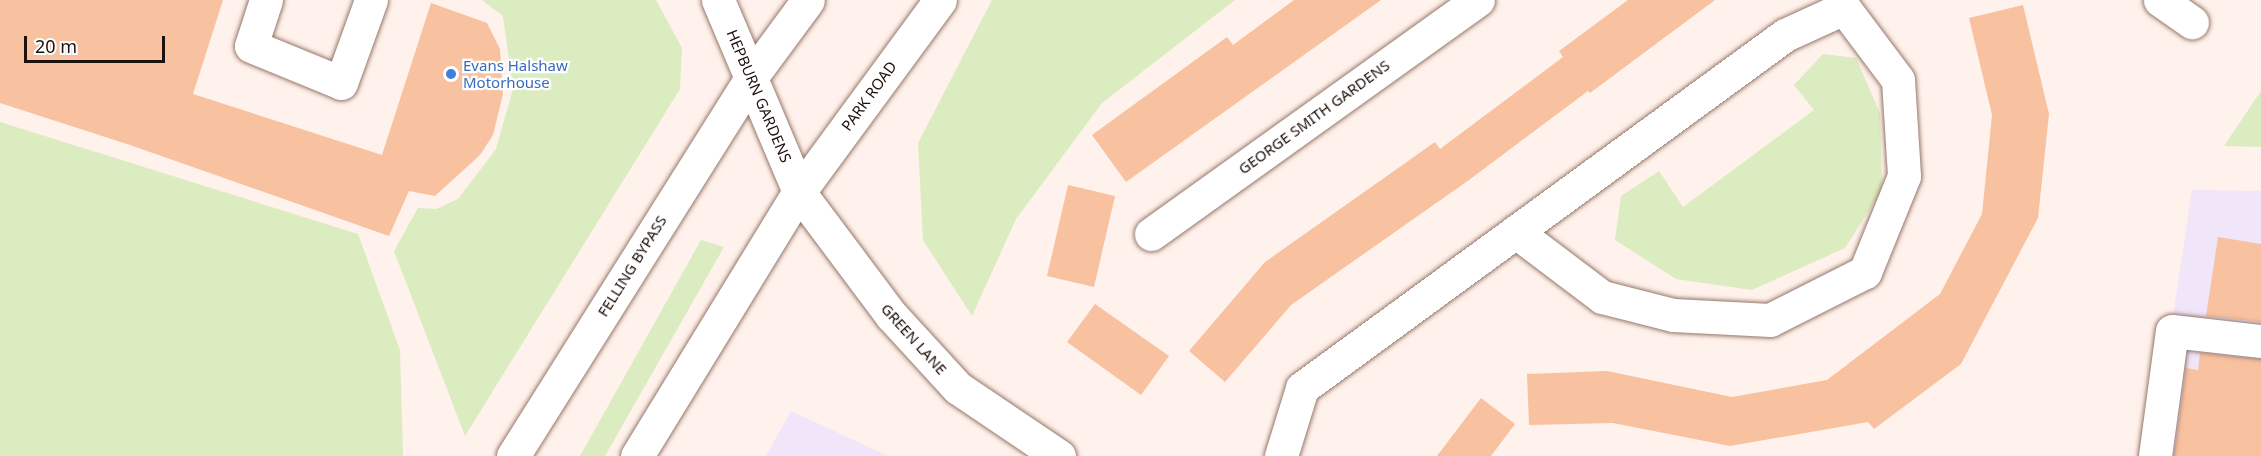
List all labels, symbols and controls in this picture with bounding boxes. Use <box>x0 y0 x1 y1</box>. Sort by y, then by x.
scale bar <box>27 24 168 62</box>
street label: HEPBURN GARDENS <box>723 27 795 165</box>
text: 20 m <box>35 34 77 58</box>
place label: Evans Halshaw Motorhouse <box>463 56 568 91</box>
street label: GEORGE SMITH GARDENS <box>1235 56 1393 178</box>
street label: PARK ROAD <box>838 58 900 134</box>
marker: Evans Halshaw Motorhouse <box>444 67 458 81</box>
street label: FELLING BYPASS <box>594 212 670 320</box>
street label: GREEN LANE <box>877 300 951 378</box>

